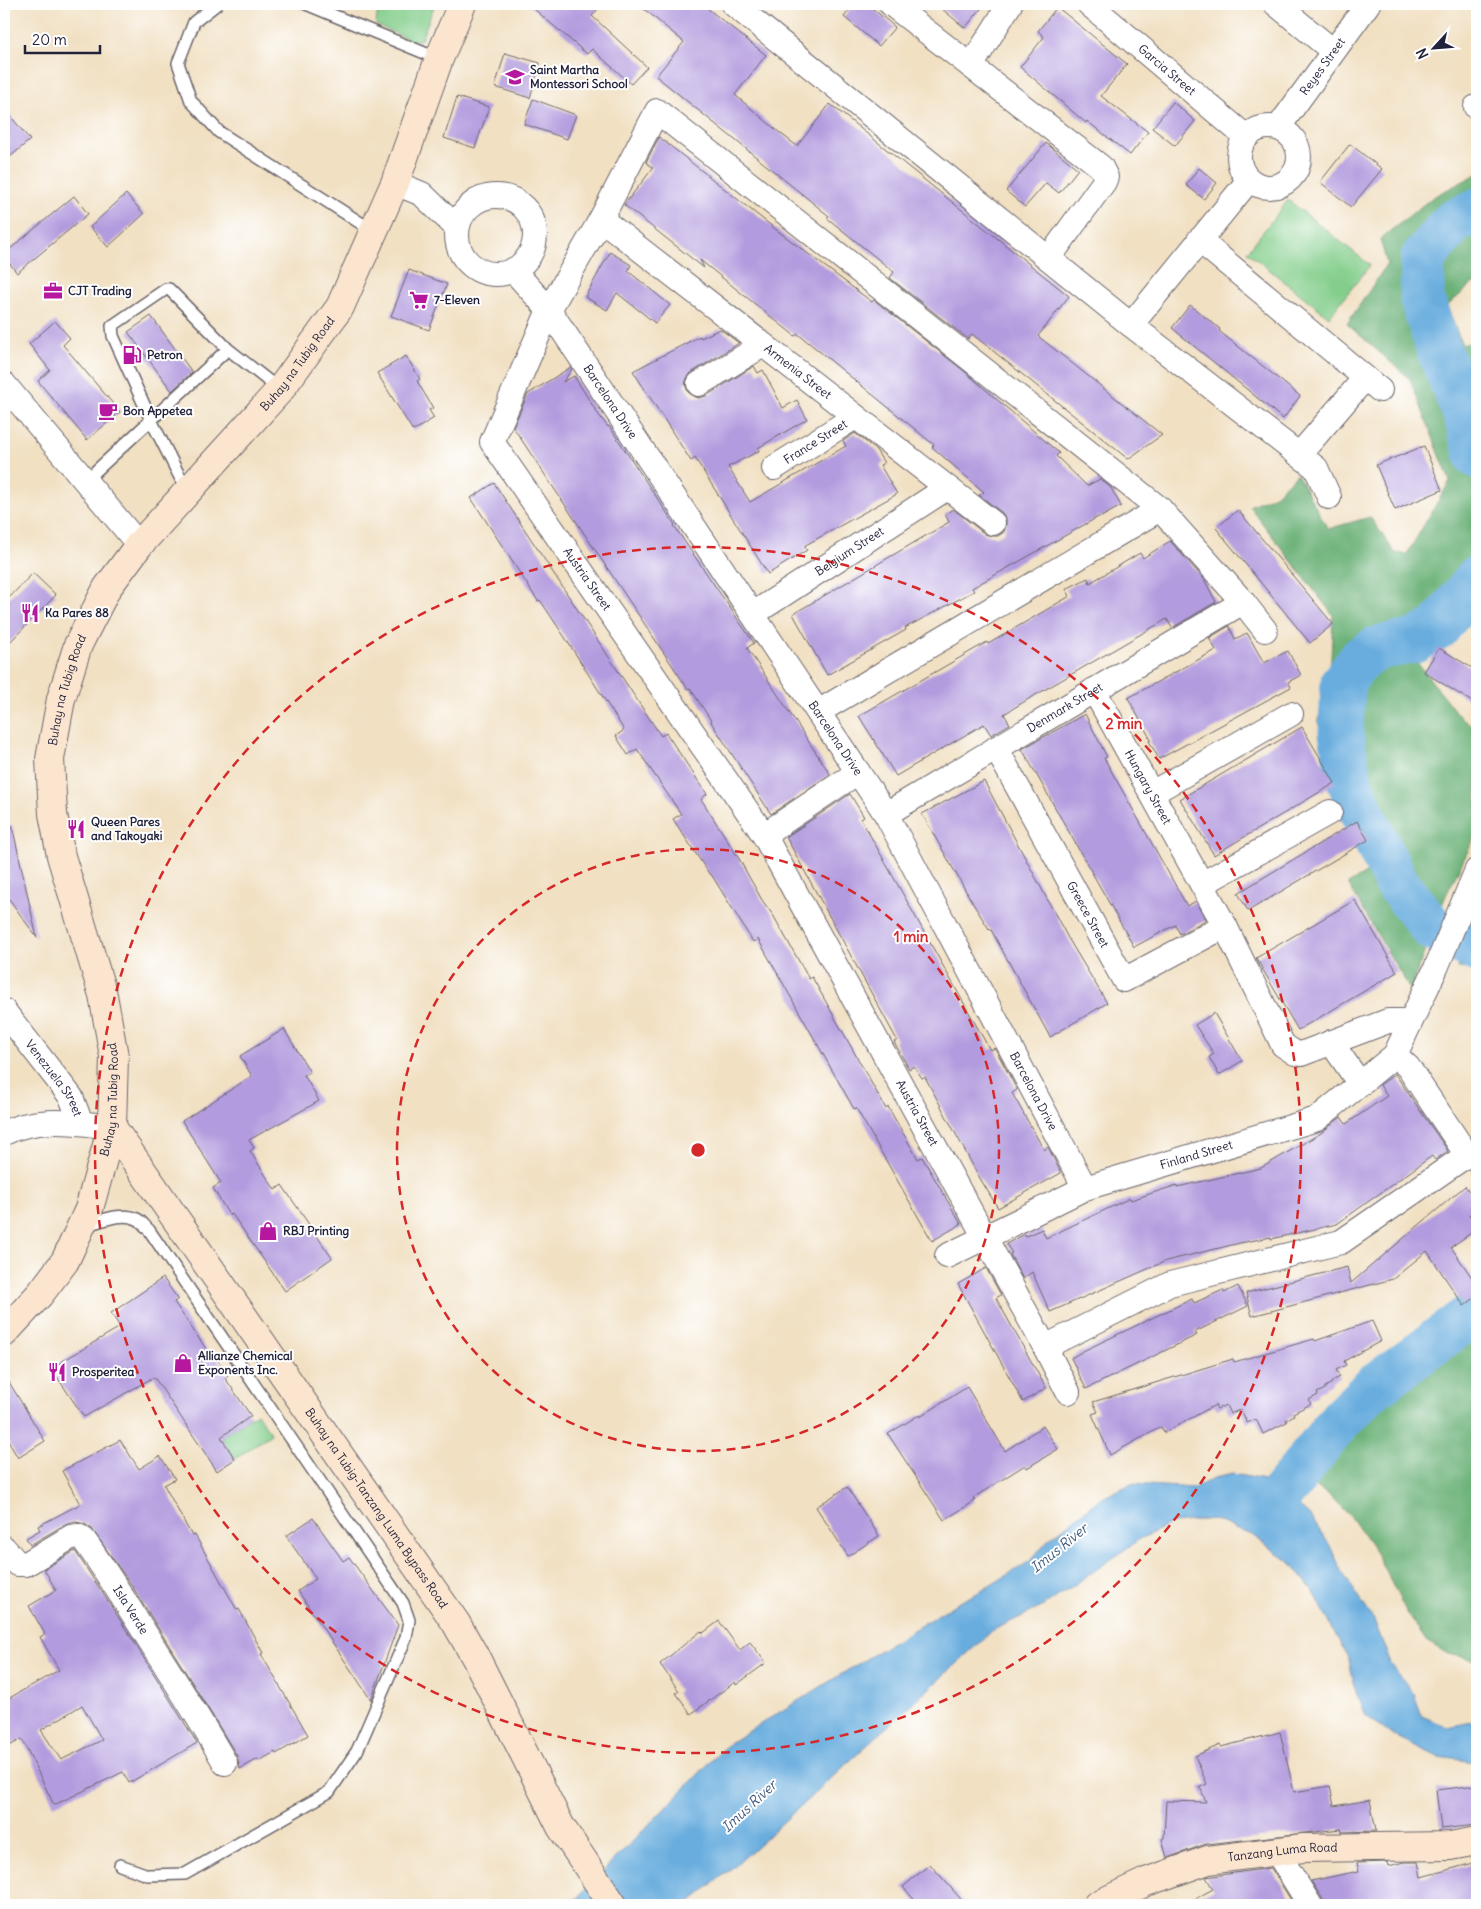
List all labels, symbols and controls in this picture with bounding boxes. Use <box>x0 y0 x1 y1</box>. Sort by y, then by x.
scale bar <box>25 22 100 54</box>
north arrow <box>1408 22 1458 72</box>
text: 20 m <box>32 30 67 49</box>
street label: Reyes Street <box>1296 34 1348 98</box>
street label: Garcia Street <box>1135 41 1199 98</box>
text: N <box>1412 45 1433 62</box>
place label: Saint Martha Montessori School <box>530 62 628 91</box>
school or university icon: Saint Martha Montessori School <box>504 66 526 88</box>
office icon: CJT Trading <box>42 280 64 302</box>
place label: CJT Trading <box>68 283 132 299</box>
supermarket icon: 7-Eleven <box>408 289 430 311</box>
place label: 7-Eleven <box>434 292 480 307</box>
street label: Buhay na Tubig Road <box>257 314 338 414</box>
street label: Armenia Street <box>761 340 835 402</box>
fuel station icon: Petron <box>121 344 143 366</box>
place label: Petron <box>147 347 183 362</box>
street label: Barcelona Drive <box>580 361 641 441</box>
cafe icon: Bon Appetea <box>97 400 119 422</box>
place label: Bon Appetea <box>123 403 193 419</box>
street label: France Street <box>781 416 850 467</box>
street label: Belgium Street <box>812 523 886 579</box>
street label: Austria Street <box>560 544 615 613</box>
restaurant icon: Ka Pares 88 <box>19 602 41 624</box>
place label: Ka Pares 88 <box>45 605 109 620</box>
street label: Buhay na Tubig Road <box>45 632 89 747</box>
street label: Denmark Street <box>1024 679 1105 736</box>
street label: Barcelona Drive <box>806 698 866 778</box>
text: 2 min <box>1106 714 1143 733</box>
street label: Hungary Street <box>1122 747 1175 827</box>
place label: Queen Pares and Takoyaki <box>91 814 163 844</box>
restaurant icon: Queen Pares and Takoyaki <box>65 818 87 840</box>
street label: Greece Street <box>1064 878 1113 950</box>
text: 1 min <box>894 927 929 946</box>
street label: Venezuela Street <box>22 1037 86 1118</box>
street label: Buhay na Tubig Road <box>96 1042 121 1158</box>
street label: Barcelona Drive <box>1007 1049 1061 1133</box>
street label: Austria Street <box>893 1077 942 1149</box>
street label: Finland Street <box>1158 1137 1234 1172</box>
centre of rings <box>689 1141 707 1159</box>
shop icon: RBJ Printing <box>257 1220 279 1242</box>
place label: RBJ Printing <box>283 1223 350 1239</box>
place label: Allianze Chemical Exponents Inc. <box>198 1348 293 1378</box>
shop icon: Allianze Chemical Exponents Inc. <box>172 1352 194 1374</box>
restaurant icon: Prosperitea <box>46 1361 68 1383</box>
place label: Prosperitea <box>72 1364 134 1380</box>
street label: Buhay na Tubig-Tanzang Luma Bypass Road <box>302 1405 451 1611</box>
water label: Imus River <box>1027 1518 1093 1576</box>
street label: Isla Verde <box>110 1582 152 1637</box>
water label: Imus River <box>718 1775 782 1836</box>
street label: Tanzang Luma Road <box>1227 1840 1338 1864</box>

